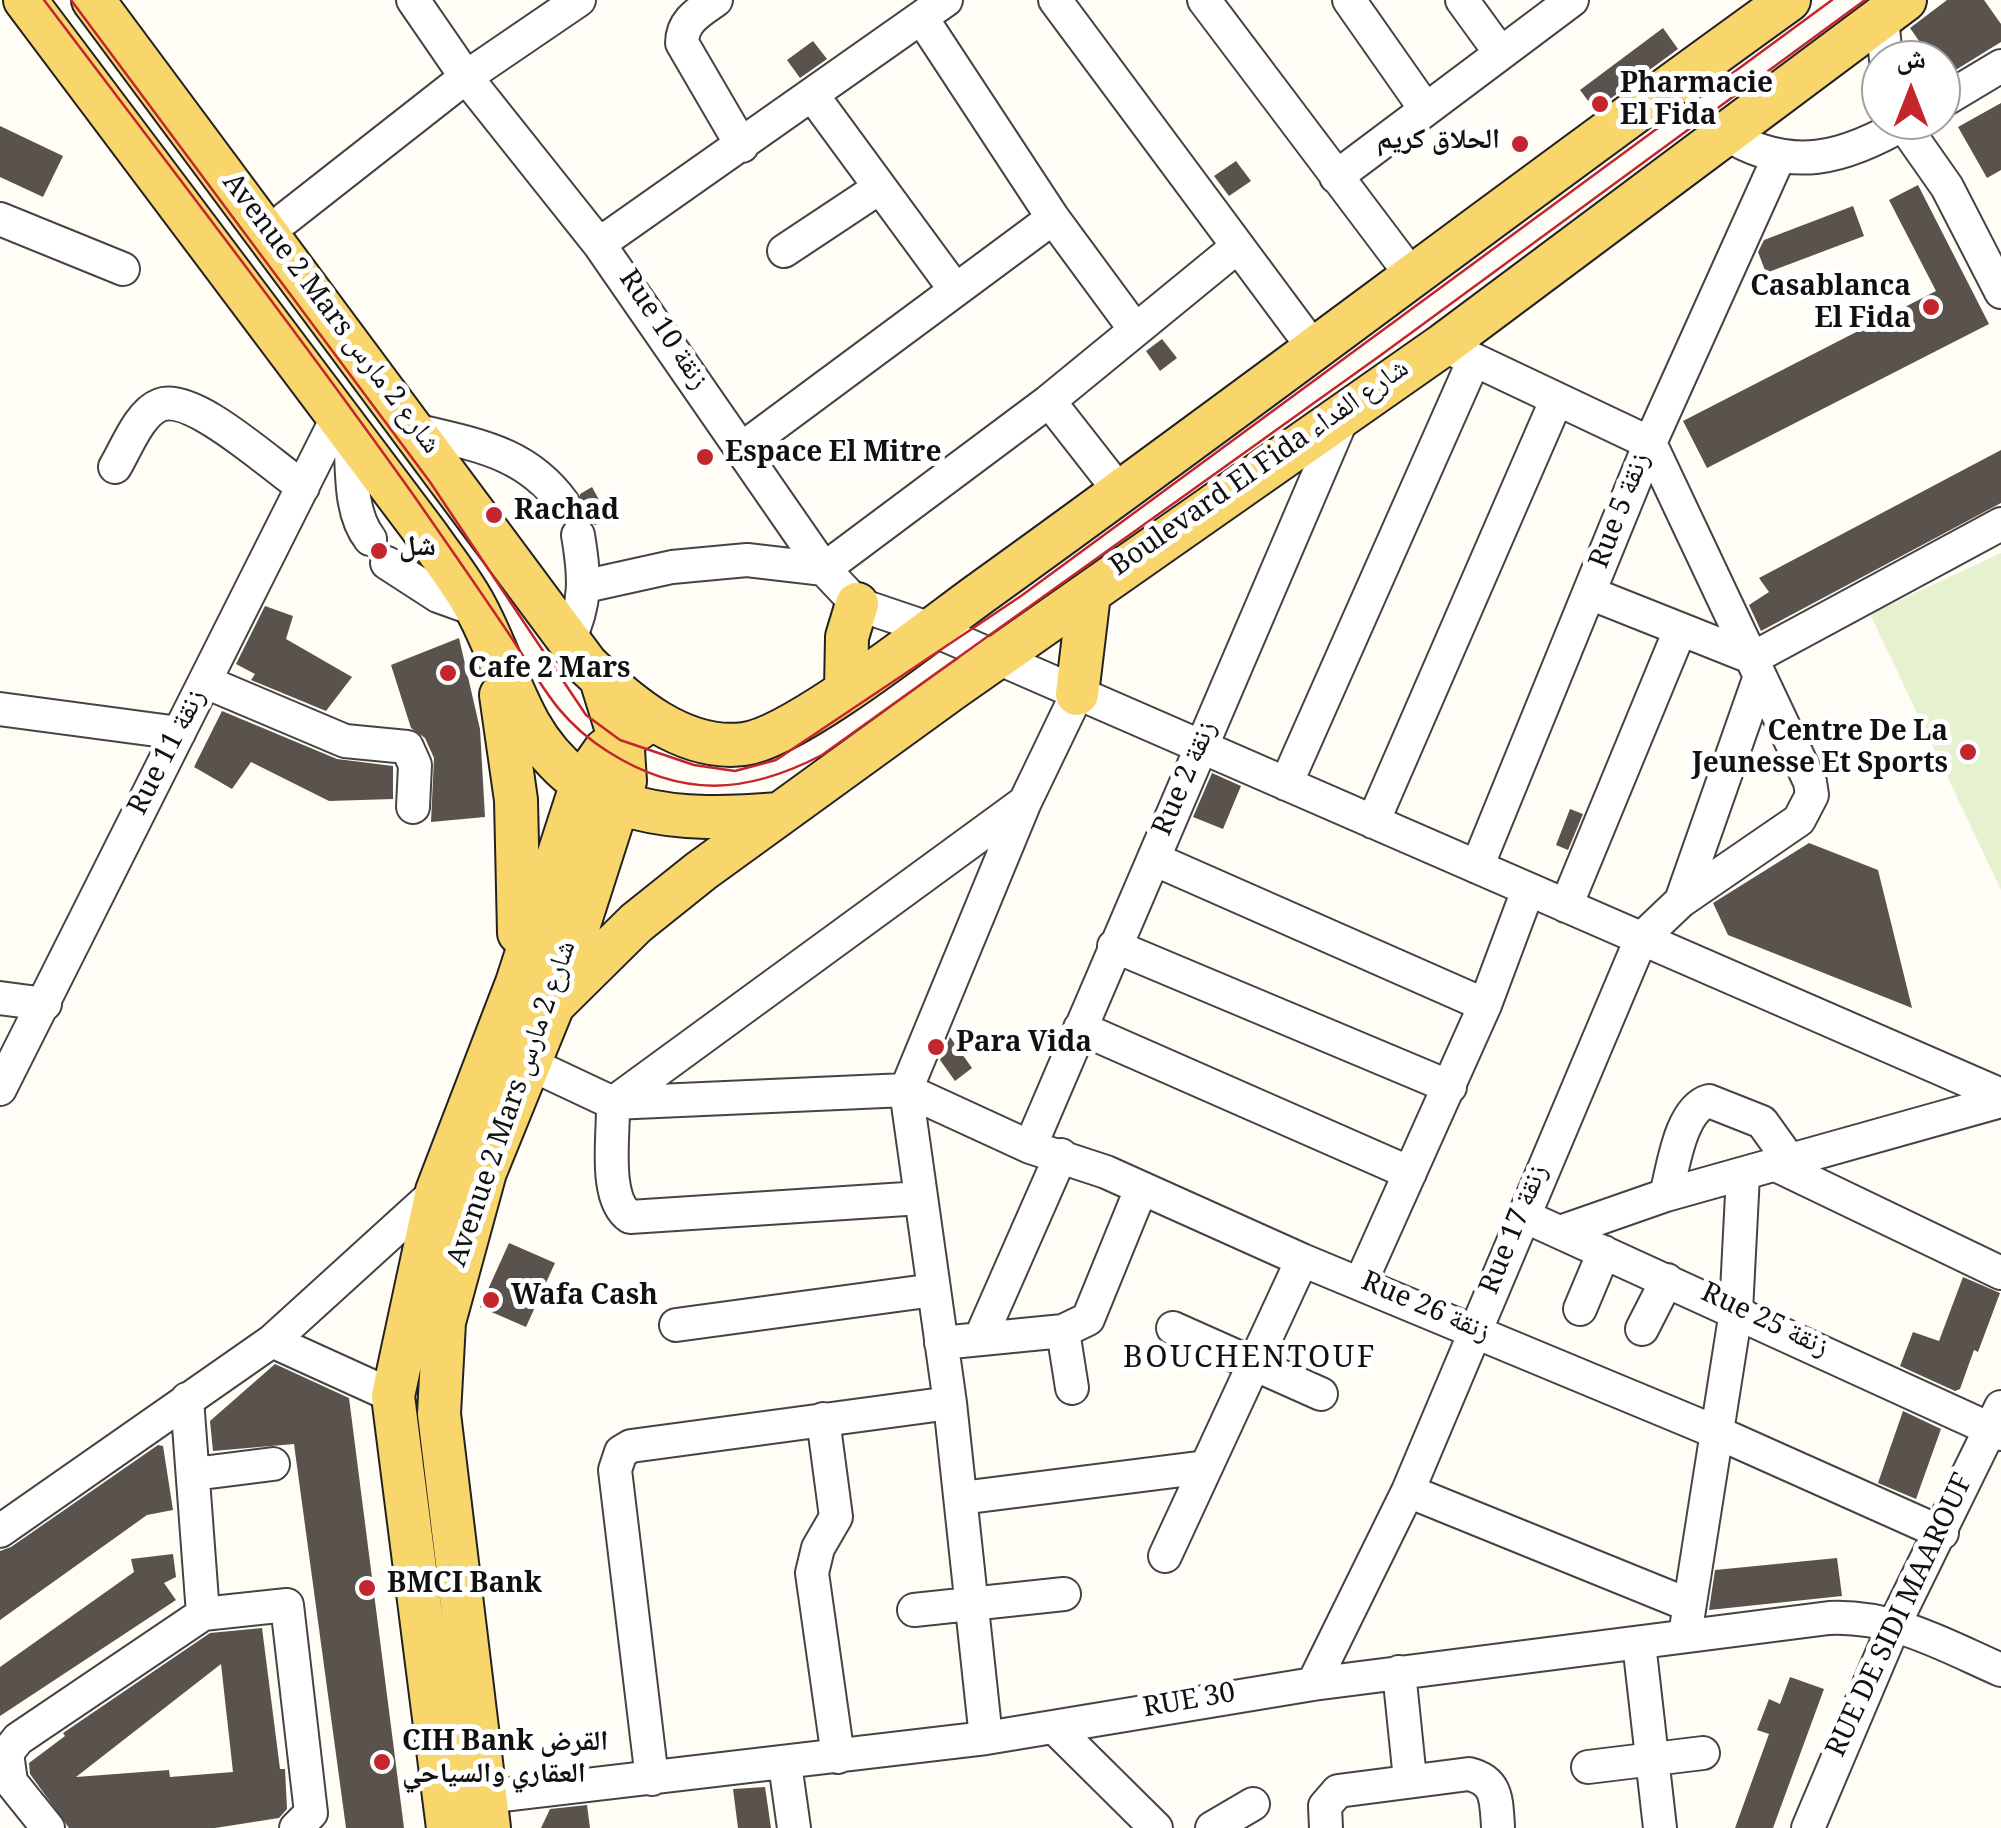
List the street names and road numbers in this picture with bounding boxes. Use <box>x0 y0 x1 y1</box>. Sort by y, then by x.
street label: Avenue 2 Mars شارع 2 مارس <box>212 169 444 463</box>
street label: Rue 10 زنقة <box>608 266 712 398</box>
street label: Boulevard El Fida شارع الفداء <box>1106 355 1418 587</box>
street label: Rue 5 زنقة <box>1587 449 1661 575</box>
street label: Rue 11 زنقة <box>125 685 217 823</box>
street label: Rue 2 زنقة <box>1150 718 1228 842</box>
street label: Avenue 2 Mars شارع 2 مارس <box>444 938 588 1272</box>
street label: Rue 17 زنقة <box>1477 1161 1559 1301</box>
street label: Rue 26 زنقة <box>1354 1269 1494 1353</box>
street label: Rue 25 زنقة <box>1694 1280 1832 1368</box>
street label: RUE DE SIDI MAAROUF <box>1823 1470 1985 1764</box>
street label: RUE 30 <box>1141 1680 1239 1730</box>

